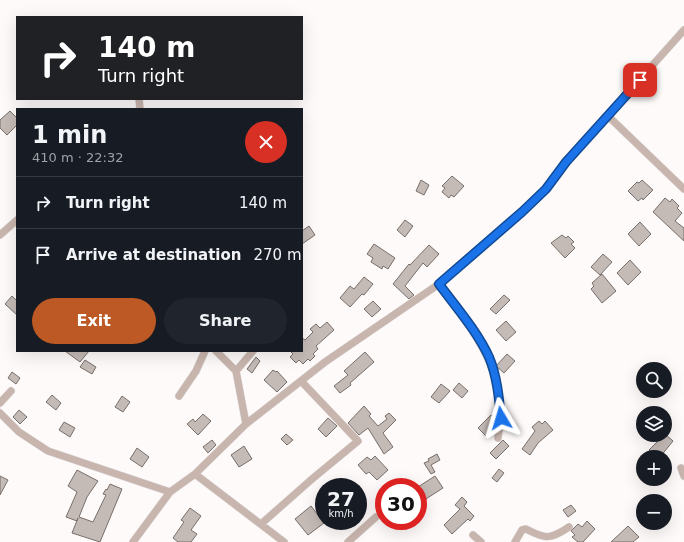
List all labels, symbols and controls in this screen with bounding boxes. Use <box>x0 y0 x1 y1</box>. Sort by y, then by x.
text: 140 m <box>98 31 195 64</box>
icon: right <box>32 32 84 84</box>
pin <box>623 63 657 97</box>
text: Turn right <box>98 65 184 86</box>
icon: arrive <box>629 69 651 91</box>
text: 1 min <box>32 121 107 149</box>
button: close <box>245 121 287 163</box>
text: 410 m · 22:32 <box>32 150 123 165</box>
icon: right <box>32 192 54 214</box>
text: Turn right <box>66 194 150 212</box>
text: 140 m <box>239 194 287 212</box>
icon: arrive <box>32 244 54 266</box>
text: Arrive at destination <box>66 246 241 264</box>
text: 270 m <box>253 246 302 264</box>
button: Exit <box>32 298 156 344</box>
button: Share <box>164 298 287 344</box>
map controls <box>636 362 672 530</box>
button: search <box>636 362 672 398</box>
position arrow <box>480 397 522 439</box>
button: layers <box>636 406 672 442</box>
button: + <box>636 450 672 486</box>
speed limit sign: 30 <box>375 478 427 530</box>
text: 27 <box>327 487 355 511</box>
button: − <box>636 494 672 530</box>
text: km/h <box>328 508 354 519</box>

